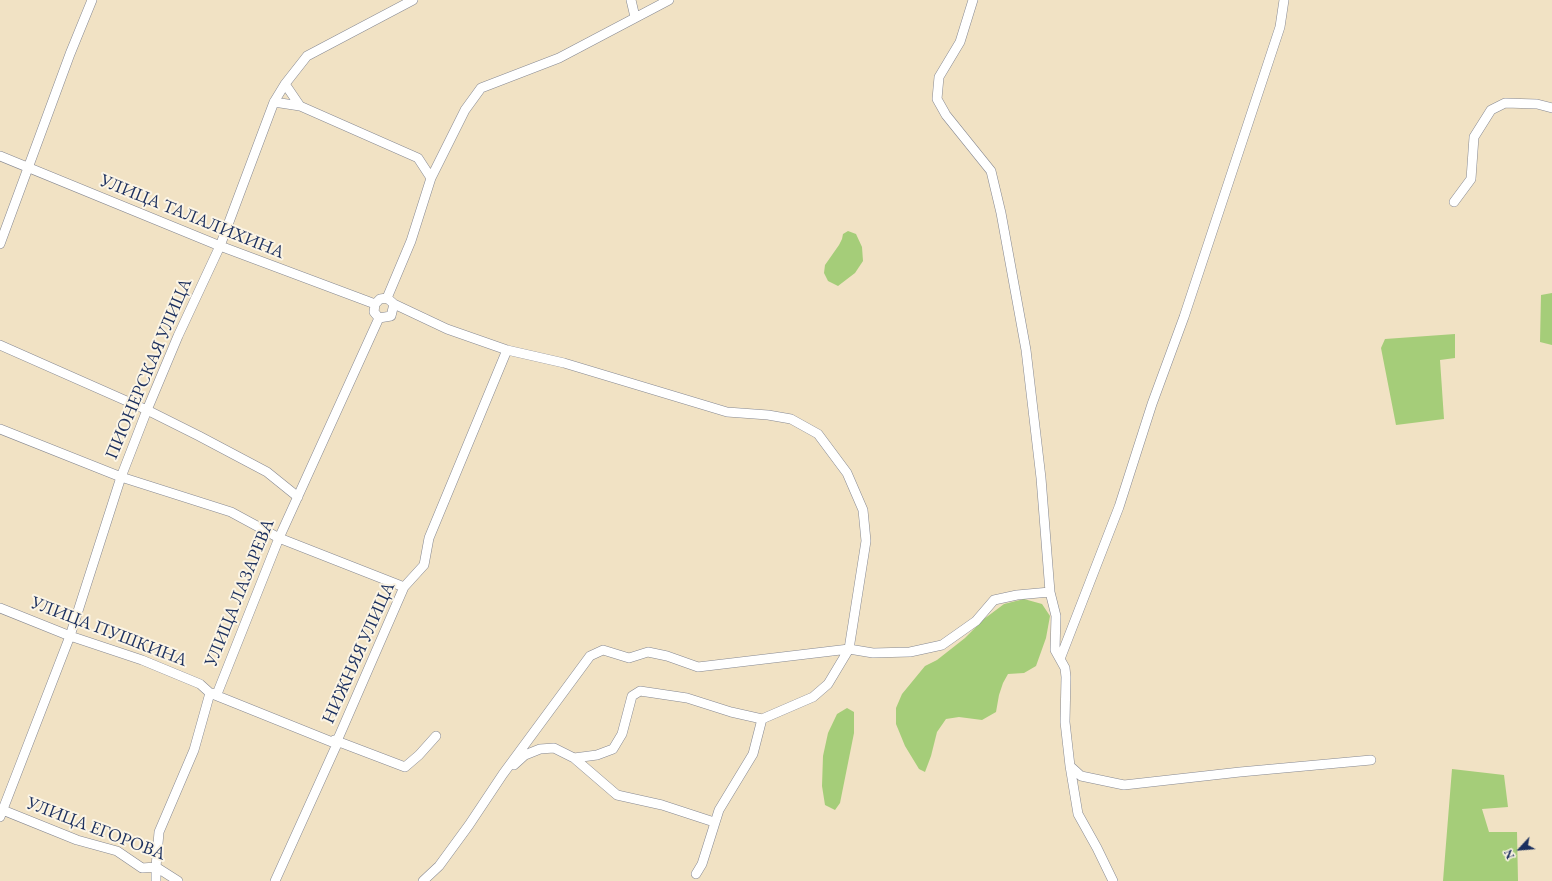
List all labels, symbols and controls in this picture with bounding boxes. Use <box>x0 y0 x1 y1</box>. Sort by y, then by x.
street label: УЛИЦА ТАЛАЛИХИНА <box>97 170 287 264</box>
street label: ПИОНЕРСКАЯ УЛИЦА <box>101 275 197 463</box>
street label: УЛИЦА ЛАЗАРЕВА <box>200 516 280 670</box>
street label: НИЖНЯЯ УЛИЦА <box>318 579 400 727</box>
street label: УЛИЦА ПУШКИНА <box>28 592 190 672</box>
street label: УЛИЦА ЕГОРОВА <box>24 793 168 865</box>
north arrow <box>1500 829 1540 869</box>
text: N <box>1501 847 1517 861</box>

